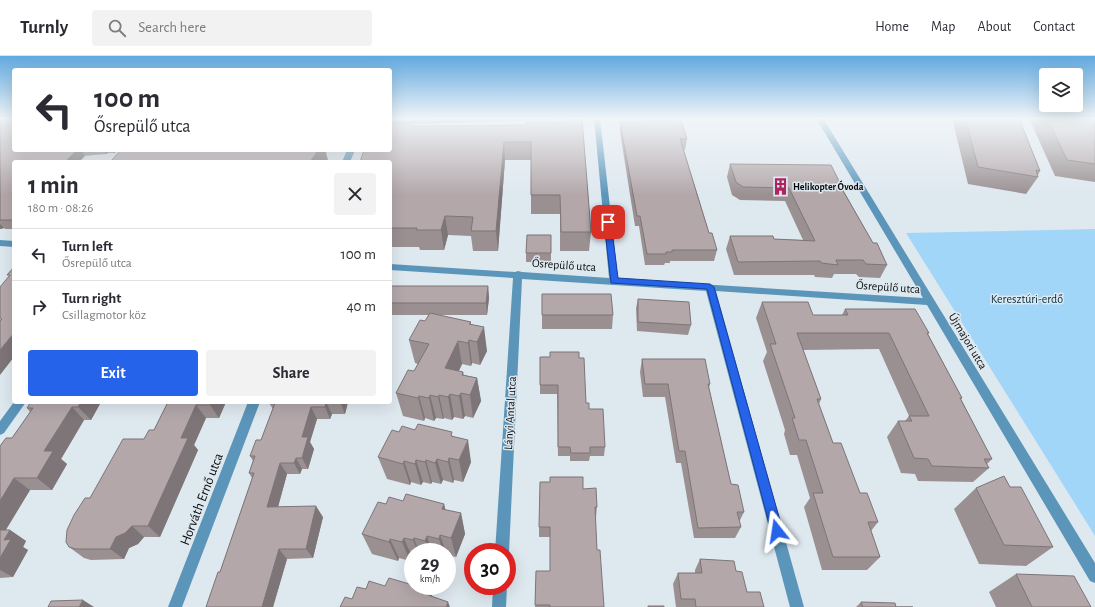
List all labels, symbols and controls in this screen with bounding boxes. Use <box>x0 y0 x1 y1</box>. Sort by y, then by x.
search box <box>92 10 372 46</box>
icon: search <box>106 17 128 39</box>
text: Turnly <box>20 18 68 37</box>
text: Search here <box>138 20 206 35</box>
text: Home <box>875 20 909 34</box>
text: Map <box>931 20 955 34</box>
text: About <box>977 20 1011 34</box>
text: Contact <box>1033 20 1075 34</box>
map controls <box>1039 68 1083 112</box>
button: layers <box>1039 68 1083 112</box>
icon: left <box>28 84 80 136</box>
text: 100 m <box>94 85 160 113</box>
text: Ősrepülő utca <box>94 118 191 136</box>
button: close <box>334 173 376 215</box>
text: 1 min <box>28 174 79 198</box>
building icon: Helikopter Óvoda <box>770 176 790 196</box>
place label: Helikopter Óvoda <box>793 180 864 192</box>
text: 180 m · 08:26 <box>28 202 93 215</box>
pin <box>591 205 625 239</box>
icon: arrive <box>597 211 619 233</box>
text: Turn left <box>62 239 113 254</box>
icon: left <box>28 244 50 266</box>
text: 100 m <box>341 247 376 262</box>
street label: Ősrepülő utca <box>531 256 597 273</box>
text: Ősrepülő utca <box>62 257 132 270</box>
street label: Ősrepülő utca <box>855 278 921 295</box>
text: Turn right <box>62 291 121 306</box>
park label: Keresztúri-erdő <box>991 293 1063 305</box>
icon: right <box>28 296 50 318</box>
text: 40 m <box>346 299 376 314</box>
text: Csillagmotor köz <box>62 309 146 322</box>
street label: Újmajori utca <box>946 310 991 372</box>
button: Exit <box>28 350 198 396</box>
button: Share <box>206 350 376 396</box>
street label: Lányi Antal utca <box>502 376 519 450</box>
street label: Horváth Ernő utca <box>178 451 226 547</box>
position arrow <box>756 510 798 552</box>
speed limit sign: 30 <box>464 543 516 595</box>
text: 29 <box>420 554 440 574</box>
text: km/h <box>420 574 440 584</box>

